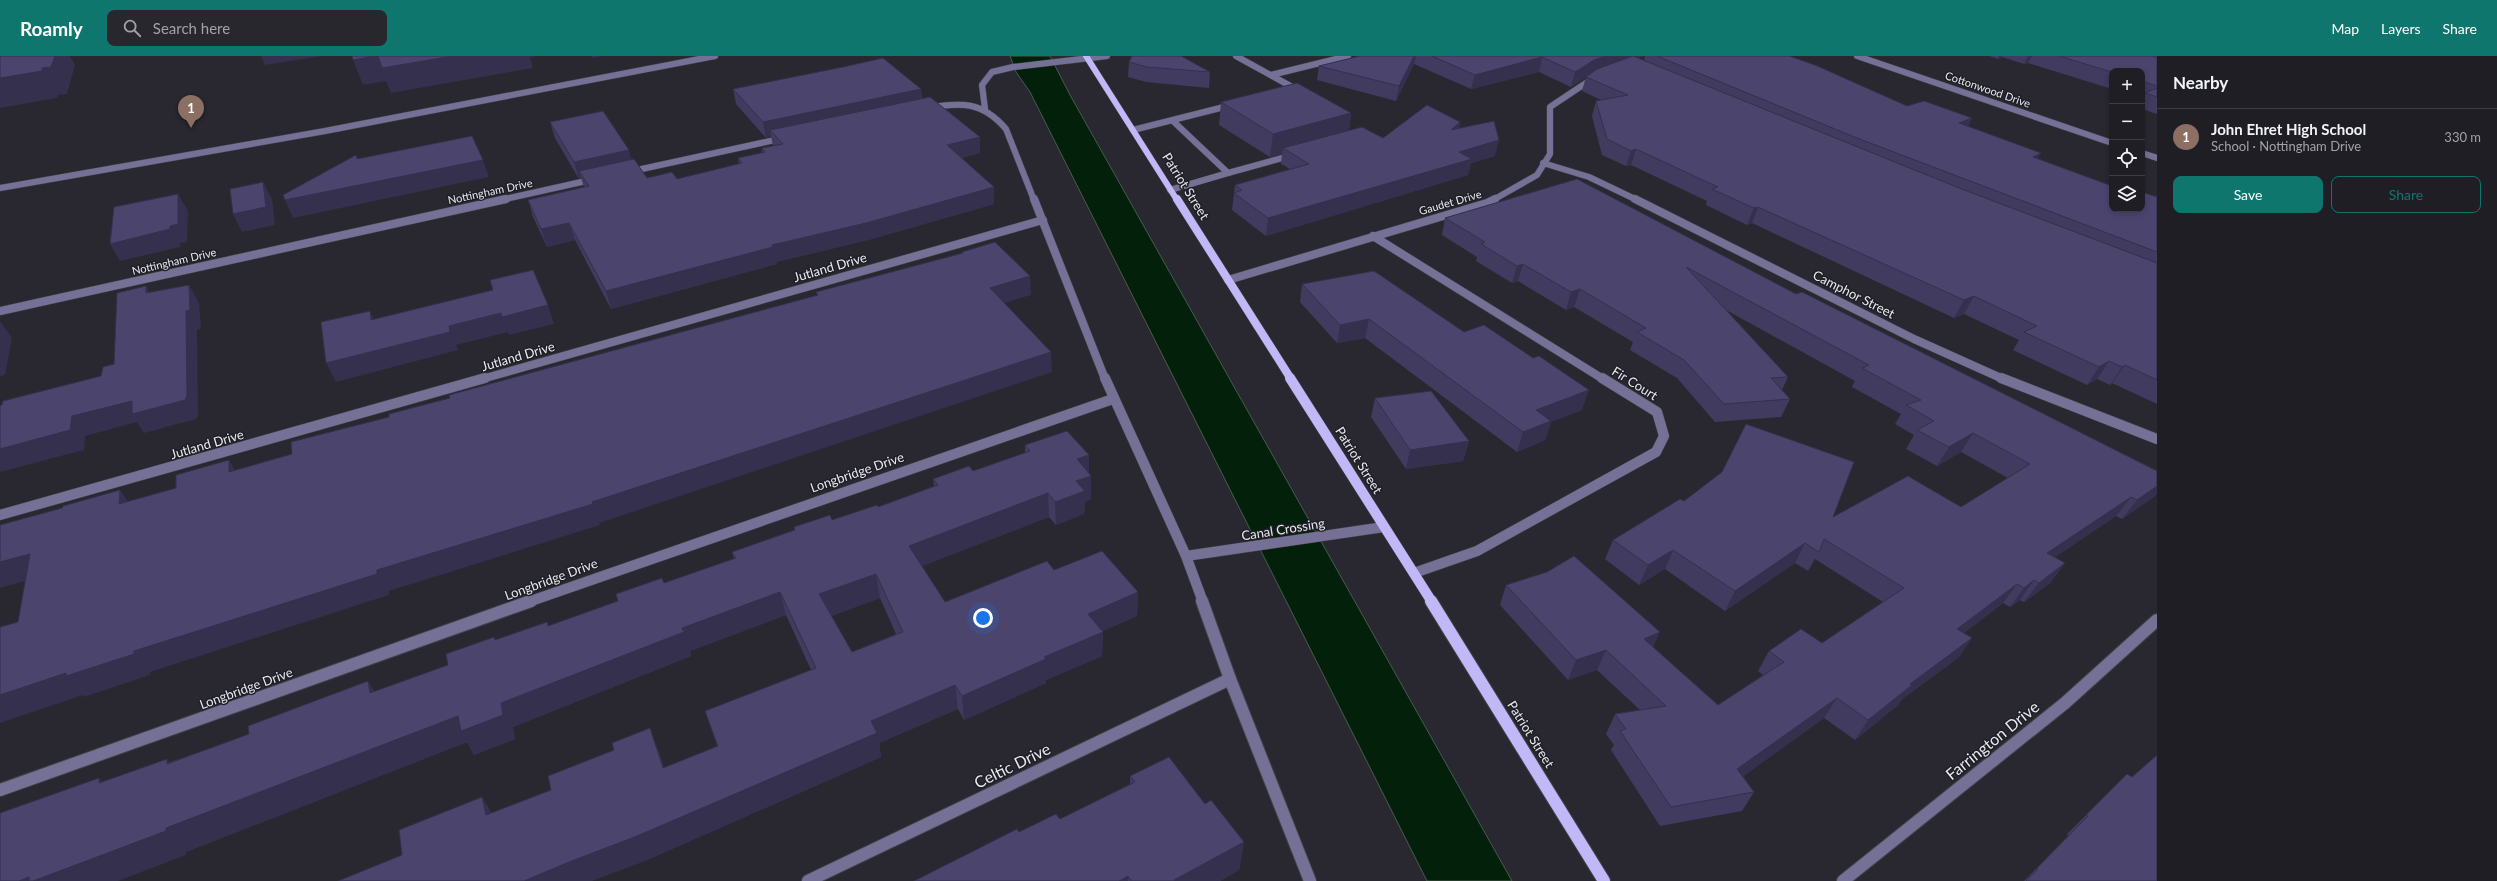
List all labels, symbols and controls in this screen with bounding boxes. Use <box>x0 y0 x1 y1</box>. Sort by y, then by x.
search box <box>107 10 387 46</box>
text: Roamly <box>20 17 83 40</box>
icon: search <box>121 17 143 39</box>
text: Search here <box>153 19 230 37</box>
text: Map <box>2331 20 2359 37</box>
text: Layers <box>2381 20 2421 37</box>
text: Share <box>2443 20 2477 37</box>
street label: Cottonwood Drive <box>1944 68 2033 110</box>
map controls <box>2109 68 2145 212</box>
button: + <box>2109 68 2145 104</box>
text: Nearby <box>2173 72 2228 93</box>
pin: 1 <box>178 95 204 128</box>
button: − <box>2109 104 2145 140</box>
text: John Ehret High School <box>2211 120 2366 138</box>
text: 1 <box>2182 129 2190 145</box>
text: 330 m <box>2444 129 2481 145</box>
text: School · Nottingham Drive <box>2211 138 2361 154</box>
button: locate <box>2109 140 2145 176</box>
street label: Patriot Street <box>1159 150 1213 223</box>
street label: Nottingham Drive <box>447 176 534 206</box>
button: layers <box>2109 176 2145 212</box>
button: Save <box>2173 176 2323 213</box>
button: Share <box>2331 176 2481 213</box>
street label: Gaudet Drive <box>1417 187 1483 217</box>
street label: Nottingham Drive <box>131 245 218 277</box>
street label: Jutland Drive <box>791 249 869 285</box>
street label: Camphor Street <box>1810 266 1898 322</box>
street label: Jutland Drive <box>479 338 557 374</box>
street label: Fir Court <box>1609 363 1661 403</box>
street label: Patriot Street <box>1332 424 1386 497</box>
street label: Jutland Drive <box>168 426 246 462</box>
street label: Longbridge Drive <box>808 448 906 495</box>
street label: Canal Crossing <box>1240 514 1326 543</box>
street label: Longbridge Drive <box>502 555 600 603</box>
your location <box>973 608 993 628</box>
street label: Longbridge Drive <box>197 664 295 712</box>
street label: Farrington Drive <box>1942 697 2042 783</box>
street label: Patriot Street <box>1504 698 1558 771</box>
street label: Celtic Drive <box>971 738 1053 792</box>

